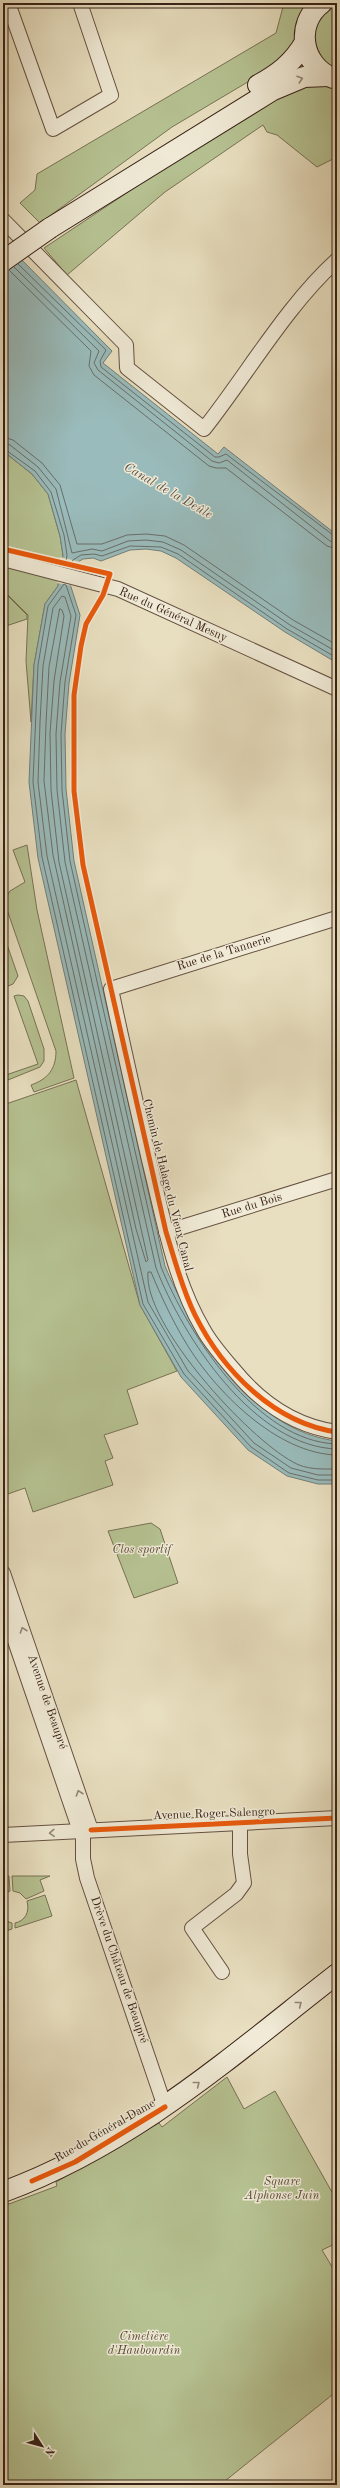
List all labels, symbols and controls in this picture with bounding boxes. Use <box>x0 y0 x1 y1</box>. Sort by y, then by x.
one-way arrow <box>296 75 303 84</box>
water label: Canal de la Deûle <box>122 461 214 521</box>
street label: Rue du Général Mesny <box>117 586 230 645</box>
street label: Rue de la Tannerie <box>176 933 273 973</box>
street label: Chemin de Halage du Vieux Canal <box>140 1098 194 1272</box>
street label: Rue du Bois <box>220 1191 284 1221</box>
park label: Clos sportif <box>112 1544 174 1556</box>
one-way arrow <box>19 1627 27 1634</box>
street label: Avenue de Beaupré <box>25 1653 69 1751</box>
one-way arrow <box>75 1790 83 1797</box>
street label: Avenue Roger Salengro <box>153 1806 275 1822</box>
one-way arrow <box>49 1828 55 1837</box>
street label: Drève du Château de Beaupré <box>88 1895 150 2045</box>
one-way arrow <box>294 2002 301 2009</box>
one-way arrow <box>192 2082 199 2089</box>
street label: Rue du Général Dame <box>53 2097 158 2165</box>
park label: Square Alphonse Juin <box>244 2176 320 2202</box>
park label: Cimetière d'Haubourdin <box>108 2331 180 2357</box>
north arrow <box>22 2426 62 2466</box>
text: N <box>42 2444 56 2458</box>

